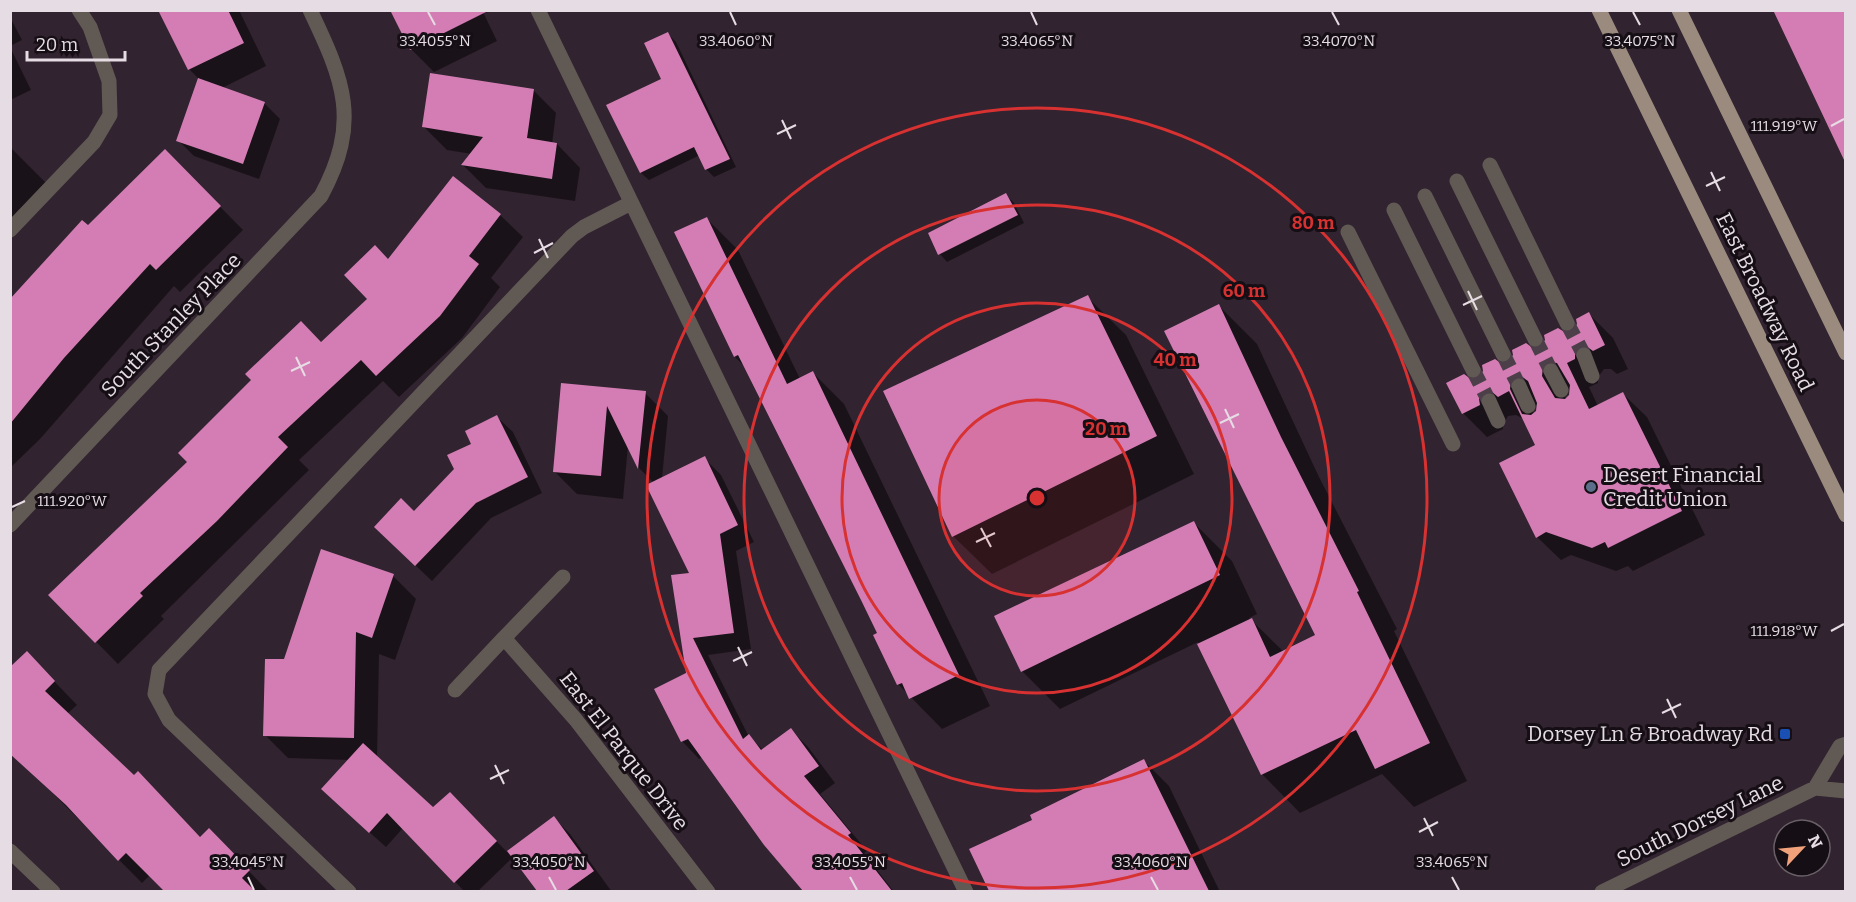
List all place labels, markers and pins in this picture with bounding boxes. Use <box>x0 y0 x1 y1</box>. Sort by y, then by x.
place label: Desert Financial Credit Union <box>1603 462 1762 512</box>
marker: Desert Financial Credit Union <box>1584 480 1598 494</box>
centre of rings <box>1027 488 1047 508</box>
place label: Dorsey Ln & Broadway Rd <box>1527 721 1773 747</box>
marker: Dorsey Ln & Broadway Rd <box>1778 727 1792 741</box>

